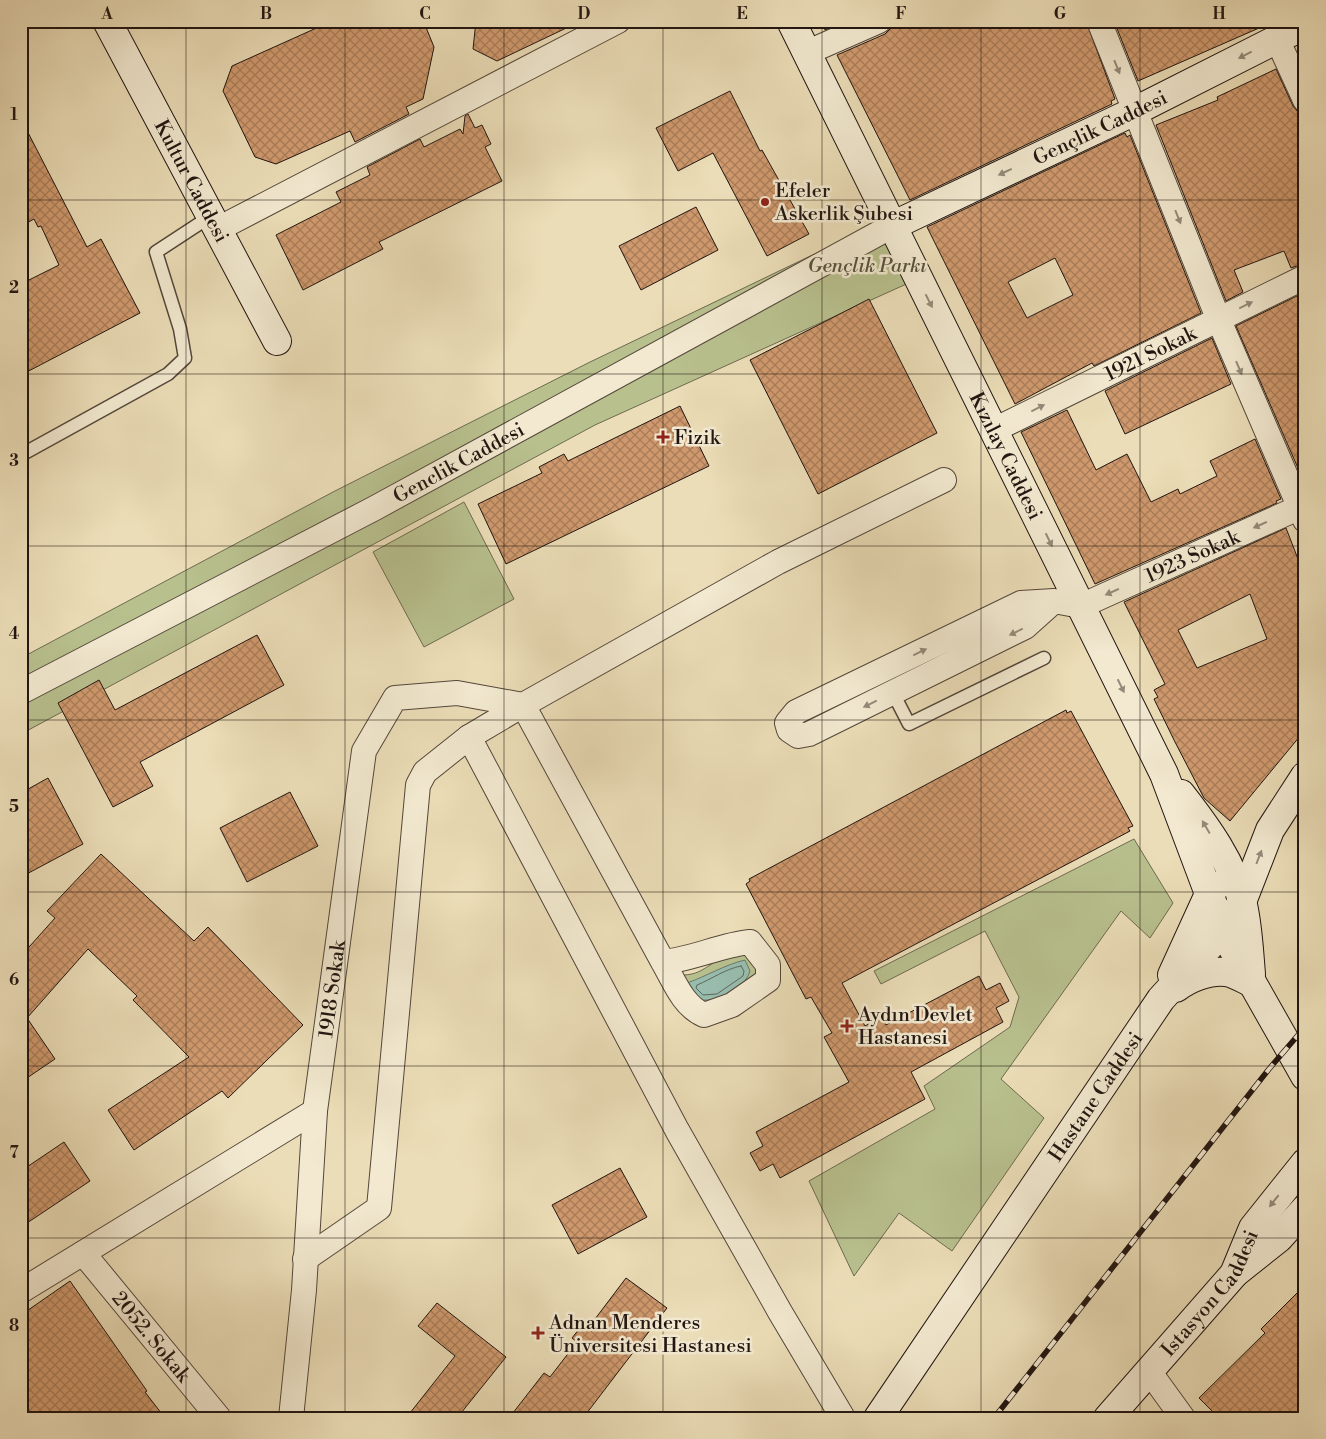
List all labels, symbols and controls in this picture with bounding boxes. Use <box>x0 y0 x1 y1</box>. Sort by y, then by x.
text: A <box>100 4 113 24</box>
text: B <box>260 4 272 24</box>
text: C <box>419 4 431 24</box>
text: D <box>578 4 591 24</box>
text: E <box>736 4 748 24</box>
text: F <box>895 4 907 24</box>
text: G <box>1054 4 1067 24</box>
text: H <box>1212 4 1226 24</box>
one-way arrow <box>1238 51 1253 59</box>
one-way arrow <box>1114 59 1121 74</box>
street label: Gençlik Caddesi <box>1029 86 1172 171</box>
text: 1 <box>10 105 18 125</box>
street label: Kultur Caddesi <box>148 116 234 248</box>
one-way arrow <box>998 168 1012 176</box>
place label: Efeler Askerlik Şubesi <box>774 179 913 227</box>
marker: Efeler Askerlik Şubesi <box>759 196 771 208</box>
one-way arrow <box>1174 210 1182 224</box>
park label: Gençlik Parkı <box>807 254 927 279</box>
text: 2 <box>9 278 19 298</box>
one-way arrow <box>926 294 934 308</box>
one-way arrow <box>1239 301 1253 309</box>
street label: 1921 Sokak <box>1101 321 1202 388</box>
one-way arrow <box>1236 360 1244 375</box>
street label: Kızılay Caddesi <box>963 388 1047 525</box>
one-way arrow <box>1031 404 1045 412</box>
street label: Genclik Caddesi <box>389 418 530 510</box>
place label: Fizik <box>674 426 722 451</box>
marker: Fizik <box>656 430 670 444</box>
text: 3 <box>9 451 19 471</box>
one-way arrow <box>1253 522 1267 530</box>
street label: 1923 Sokak <box>1142 524 1245 589</box>
one-way arrow <box>1045 533 1053 547</box>
one-way arrow <box>1105 588 1119 596</box>
text: 4 <box>9 624 20 644</box>
one-way arrow <box>1009 628 1023 636</box>
one-way arrow <box>913 648 927 656</box>
one-way arrow <box>1117 679 1125 693</box>
one-way arrow <box>863 700 877 708</box>
text: 5 <box>9 797 19 817</box>
one-way arrow <box>1201 821 1210 834</box>
one-way arrow <box>1256 850 1264 864</box>
street label: 1918 Sokak <box>314 937 352 1040</box>
text: 6 <box>9 970 19 990</box>
place label: Aydın Devlet Hastanesi <box>857 1003 973 1051</box>
marker: Aydın Devlet Hastanesi <box>840 1019 854 1033</box>
street label: Hastane Caddesi <box>1044 1027 1149 1167</box>
text: 7 <box>9 1143 19 1163</box>
one-way arrow <box>1269 1194 1280 1207</box>
street label: Istasyon Caddesi <box>1156 1226 1265 1362</box>
street label: 2052. Sokak <box>106 1287 196 1389</box>
place label: Adnan Menderes Üniversitesi Hastanesi <box>548 1311 752 1359</box>
text: 8 <box>9 1316 19 1336</box>
marker: Adnan Menderes Üniversitesi Hastanesi <box>531 1326 545 1340</box>

